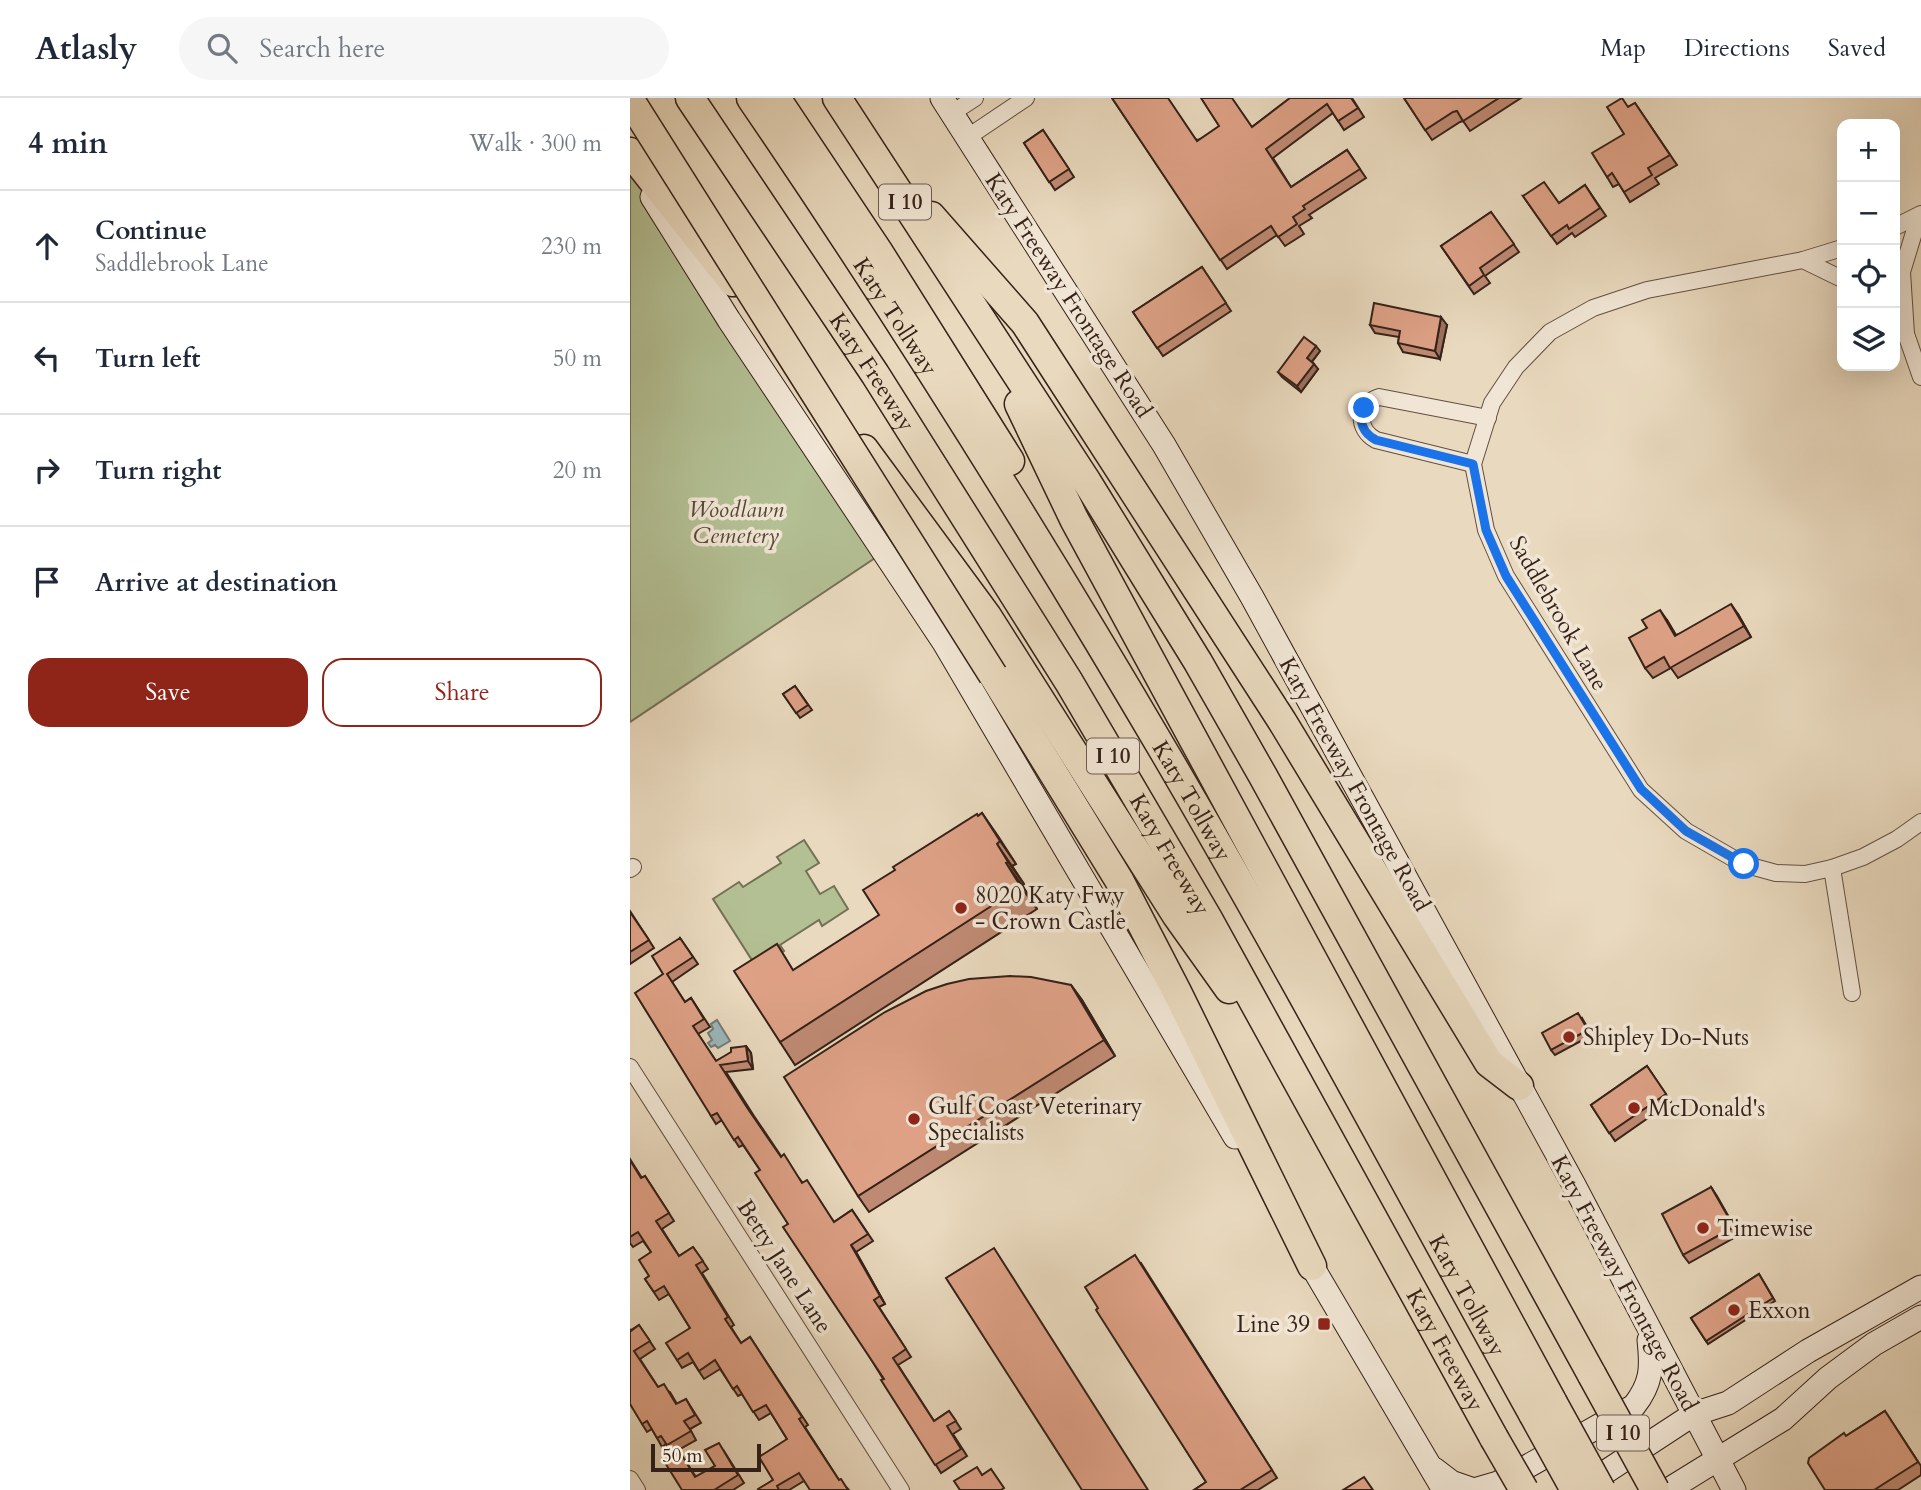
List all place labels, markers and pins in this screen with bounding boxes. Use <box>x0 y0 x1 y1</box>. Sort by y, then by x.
place label: 8020 Katy Fwy - Crown Castle <box>975 880 1126 937</box>
marker: 8020 Katy Fwy - Crown Castle <box>953 900 969 916</box>
place label: Shipley Do-Nuts <box>1583 1022 1749 1053</box>
marker: Shipley Do-Nuts <box>1561 1029 1577 1045</box>
place label: Gulf Coast Veterinary Specialists <box>928 1091 1142 1148</box>
place label: McDonald's <box>1648 1093 1765 1124</box>
marker: McDonald's <box>1626 1100 1642 1116</box>
marker: Gulf Coast Veterinary Specialists <box>906 1111 922 1127</box>
place label: Timewise <box>1717 1213 1813 1244</box>
marker: Timewise <box>1695 1220 1711 1236</box>
place label: Exxon <box>1748 1295 1811 1326</box>
marker: Exxon <box>1726 1302 1742 1318</box>
place label: Line 39 <box>1236 1309 1310 1340</box>
marker: Line 39 <box>1316 1316 1332 1332</box>

